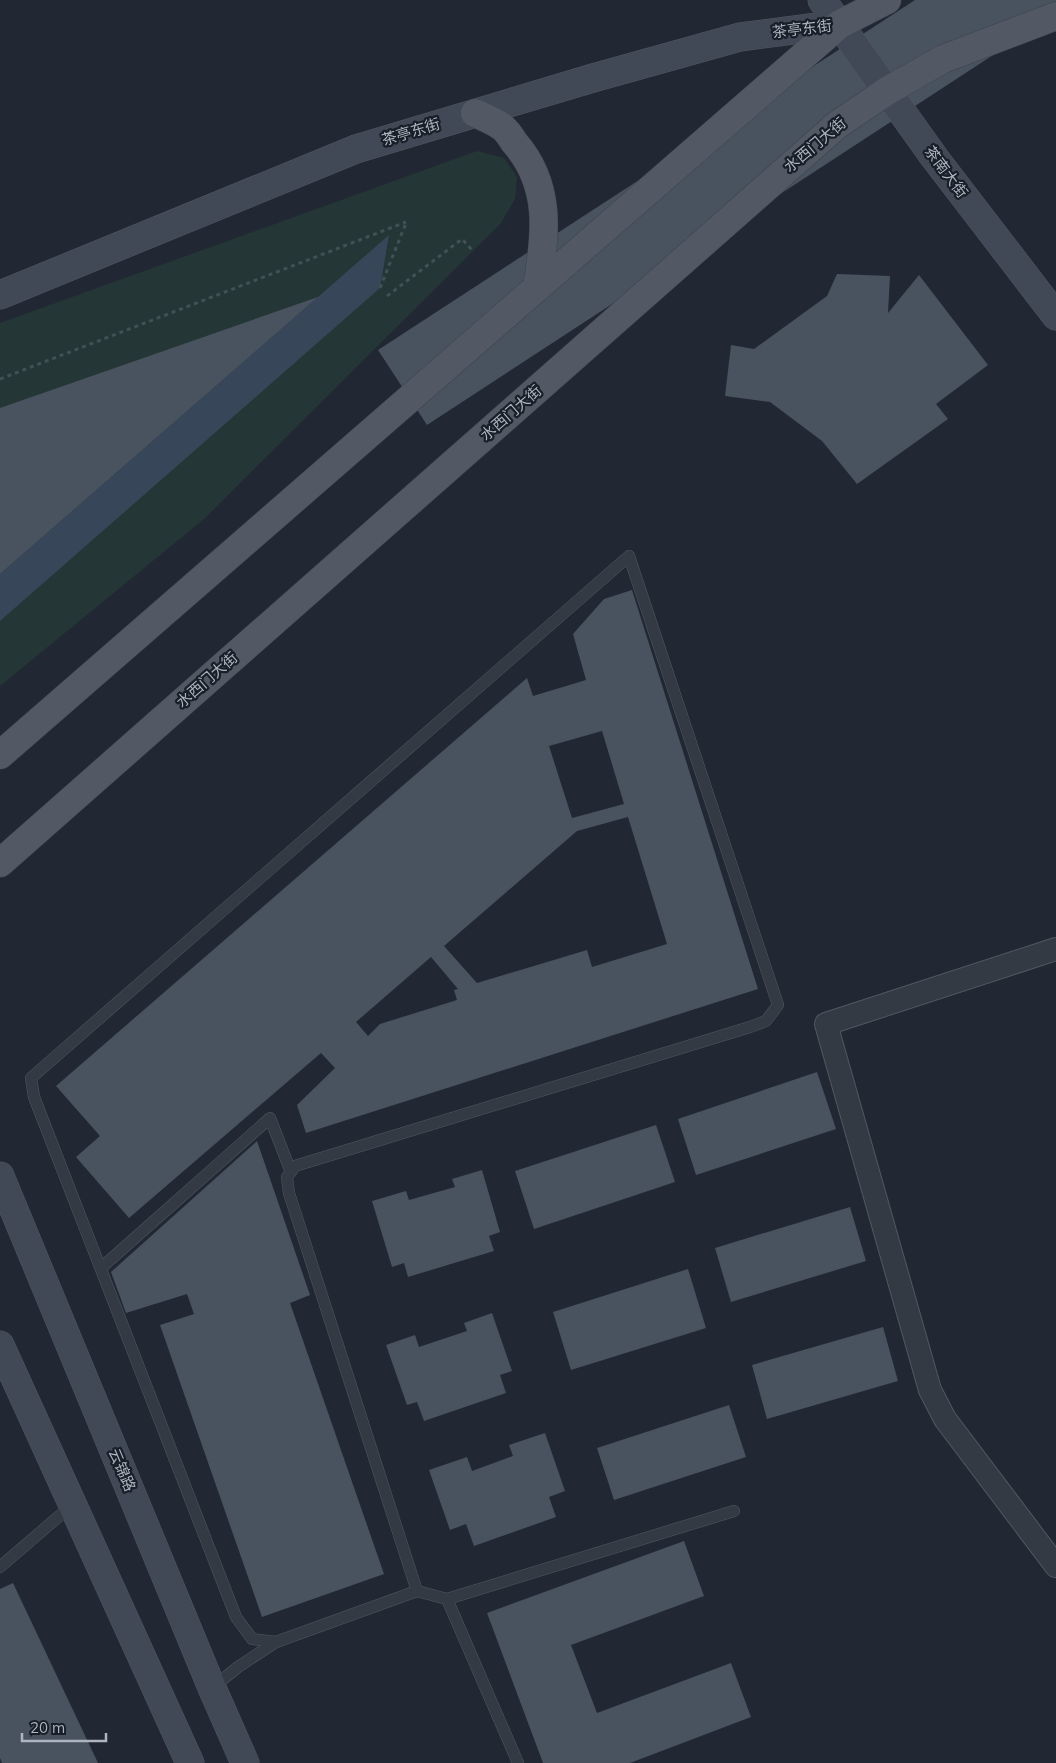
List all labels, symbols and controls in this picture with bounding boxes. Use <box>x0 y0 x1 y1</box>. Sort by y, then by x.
street label: 茶亭东街 <box>771 15 833 42</box>
street label: 水西门大街 <box>780 113 850 176</box>
street label: 茶亭东街 <box>379 114 442 149</box>
street label: 茶南大街 <box>921 142 972 201</box>
street label: 水西门大街 <box>476 381 545 444</box>
street label: 水西门大街 <box>172 648 241 711</box>
street label: 云锦路 <box>105 1445 140 1494</box>
scale bar <box>22 1710 106 1742</box>
text: 20 m <box>30 1718 65 1737</box>

